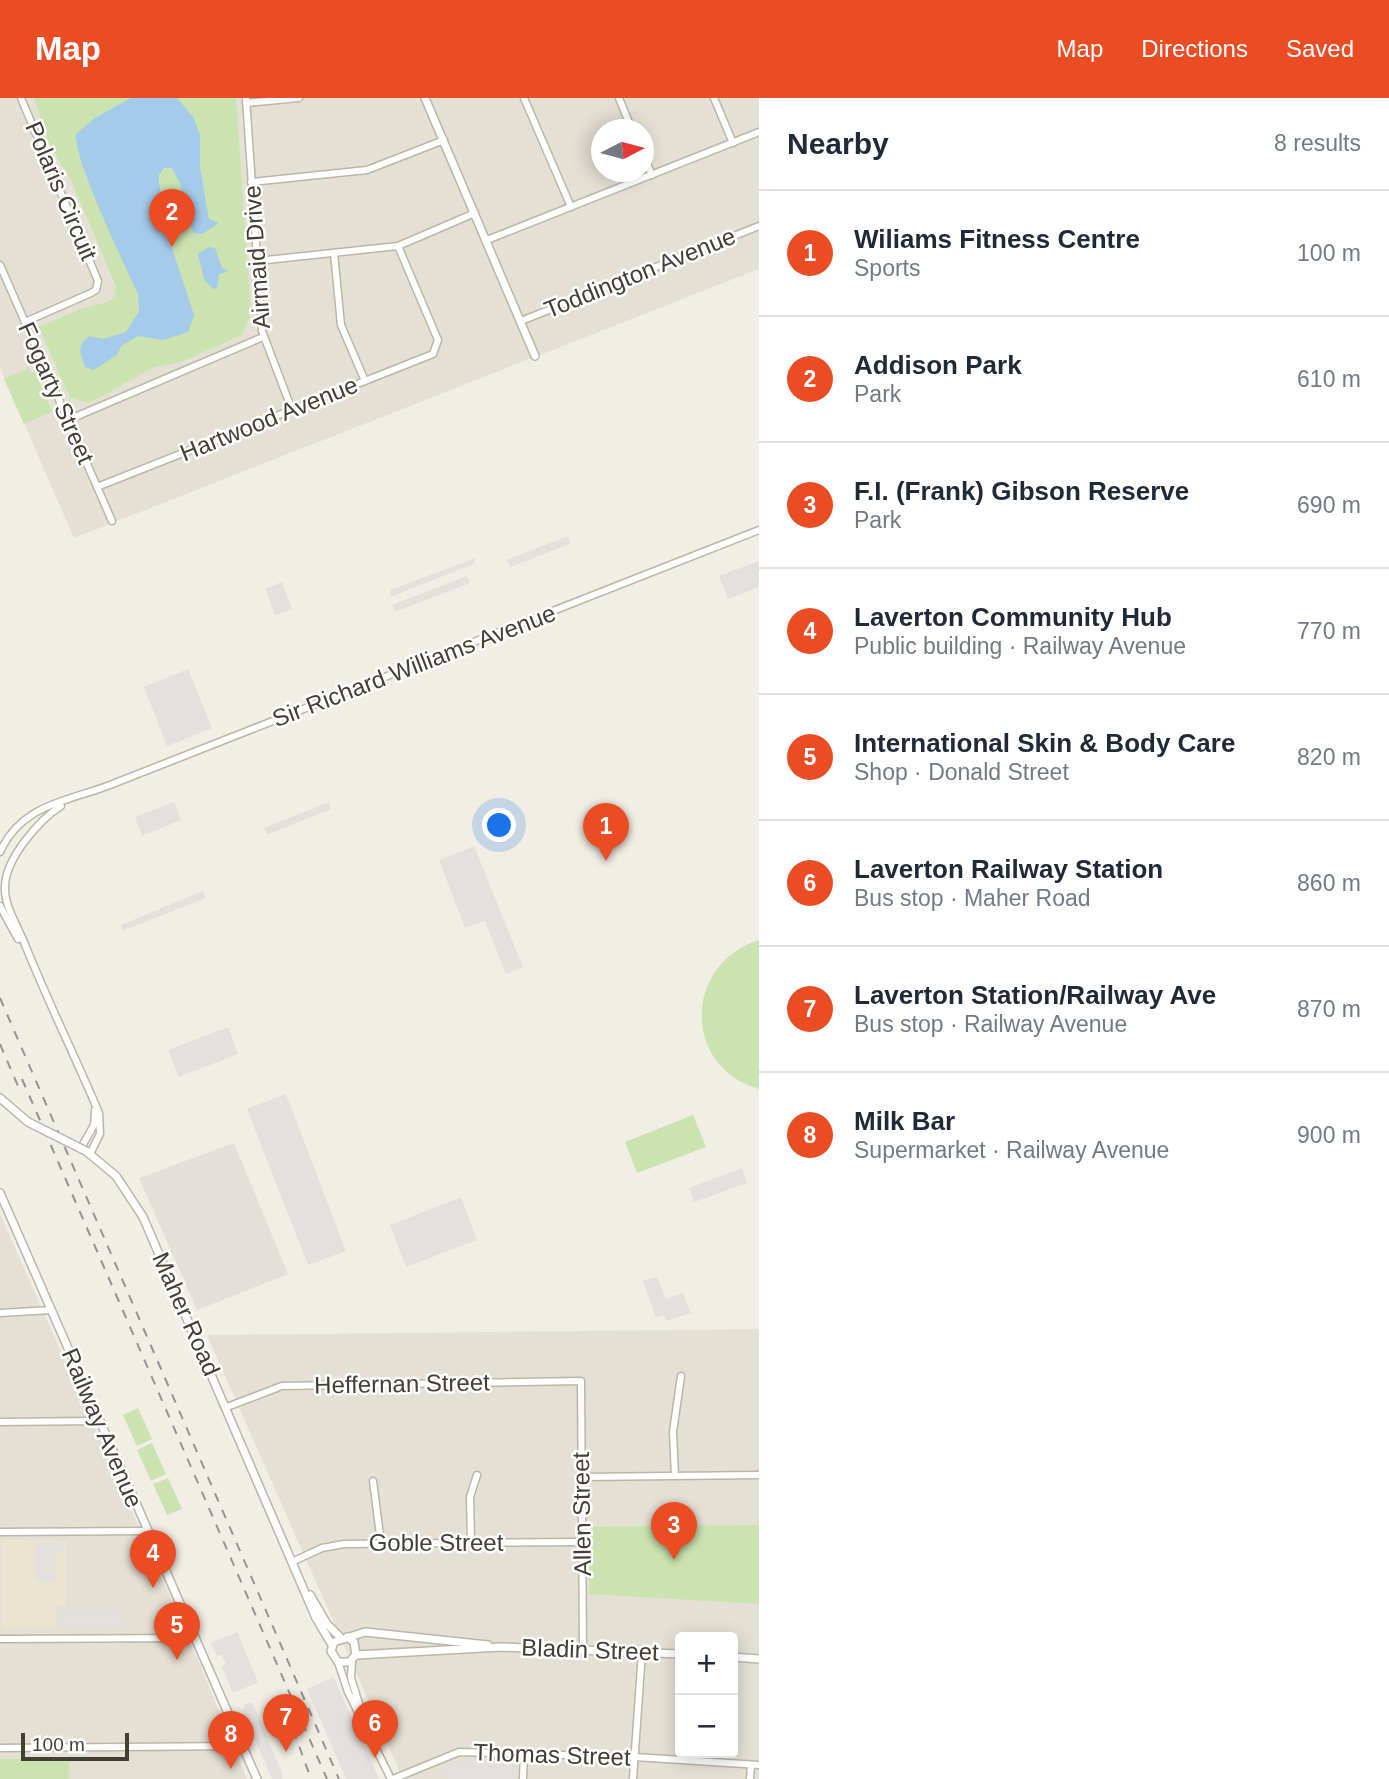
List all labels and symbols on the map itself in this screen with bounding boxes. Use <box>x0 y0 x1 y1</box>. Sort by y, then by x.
street label: Polaris Circuit <box>20 117 103 265</box>
north arrow <box>591 119 654 182</box>
street label: Airmaid Drive <box>238 184 275 330</box>
pin: 2 <box>149 189 195 247</box>
street label: Toddington Avenue <box>540 222 739 323</box>
street label: Fogarty Street <box>13 318 100 468</box>
street label: Hartwood Avenue <box>176 371 362 466</box>
street label: Sir Richard Williams Avenue <box>268 599 559 732</box>
pin: 1 <box>583 803 629 861</box>
your location <box>482 808 516 842</box>
street label: Maher Road <box>147 1248 226 1380</box>
street label: Railway Avenue <box>57 1344 148 1511</box>
street label: Heffernan Street <box>314 1368 490 1399</box>
street label: Allen Street <box>567 1451 596 1576</box>
pin: 3 <box>651 1502 697 1560</box>
street label: Goble Street <box>369 1529 504 1556</box>
pin: 4 <box>130 1530 176 1588</box>
pin: 5 <box>154 1602 200 1660</box>
street label: Bladin Street <box>521 1634 659 1665</box>
pin: 7 <box>263 1694 309 1752</box>
pin: 6 <box>352 1700 398 1758</box>
pin: 8 <box>208 1711 254 1769</box>
scale bar <box>21 1730 130 1762</box>
street label: Thomas Street <box>473 1738 631 1771</box>

